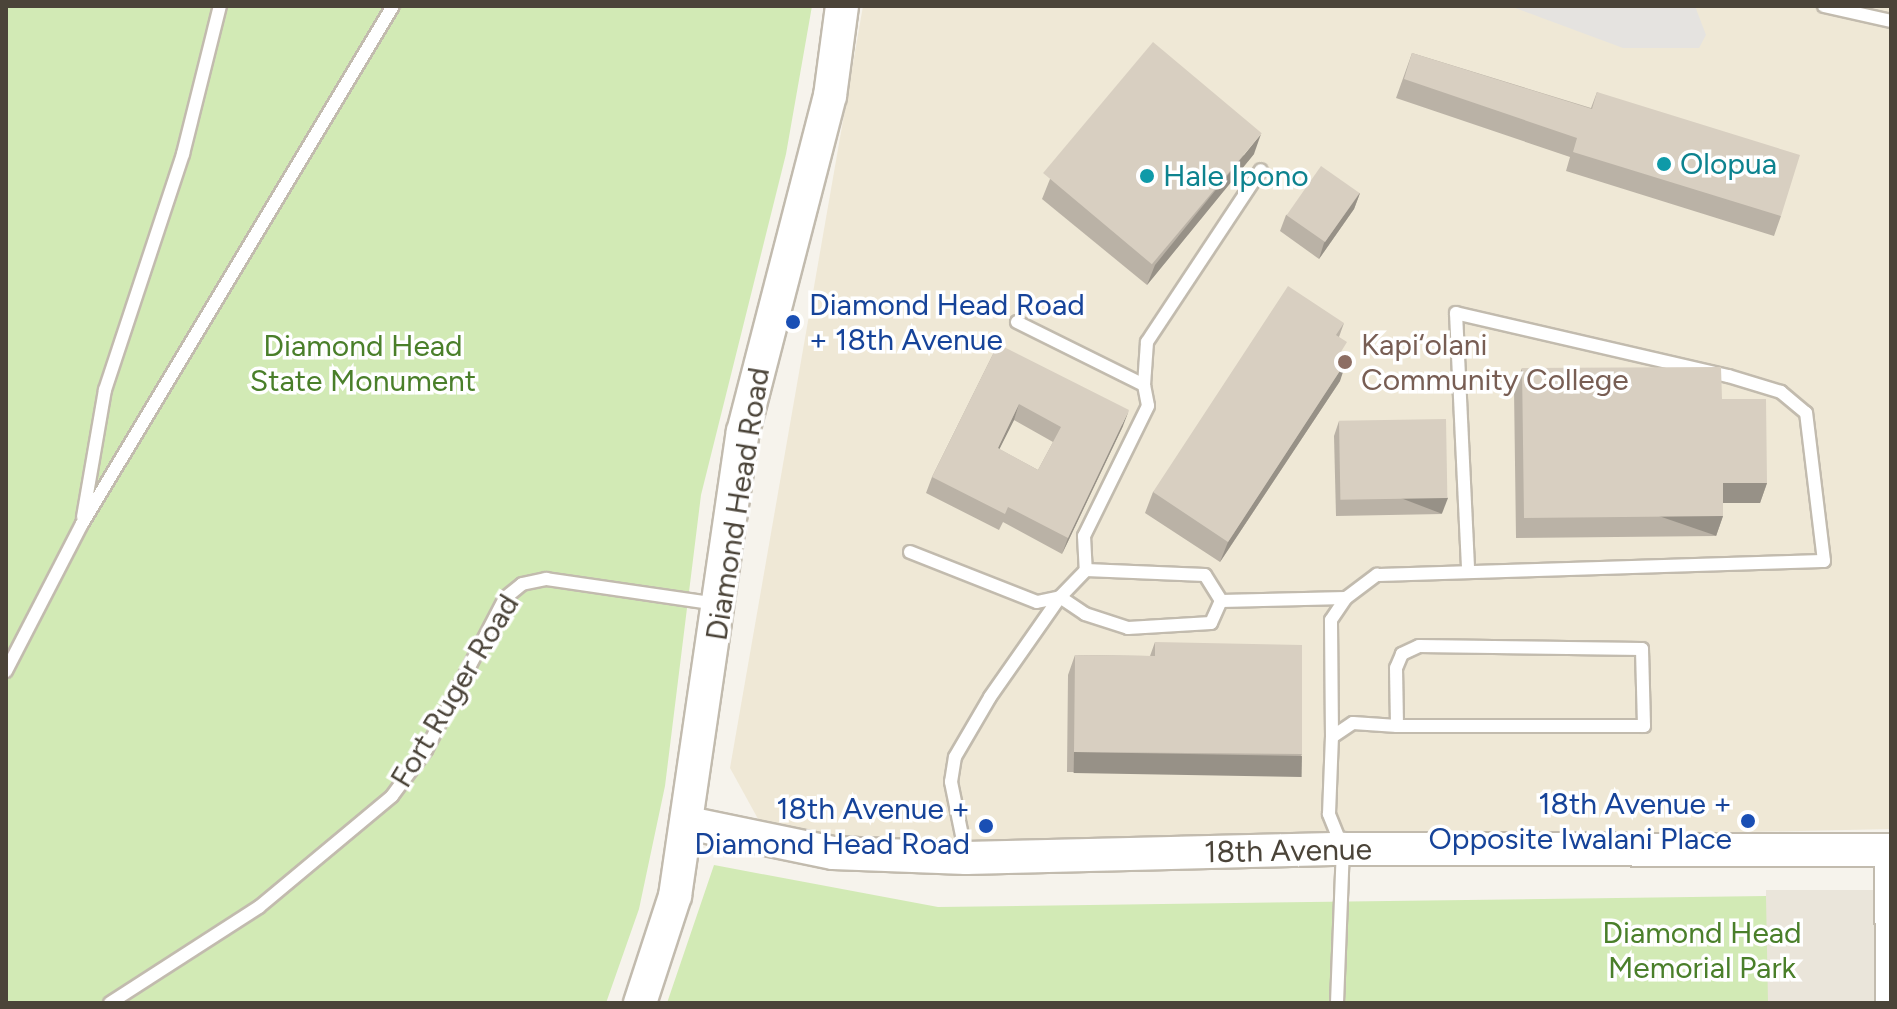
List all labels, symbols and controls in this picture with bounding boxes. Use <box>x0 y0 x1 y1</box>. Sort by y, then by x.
place label: Olopua <box>1680 146 1777 182</box>
marker: Olopua <box>1655 155 1673 173</box>
place label: Hale Ipono <box>1163 158 1309 194</box>
marker: Hale Ipono <box>1138 167 1156 185</box>
place label: Diamond Head Road + 18th Avenue <box>809 287 1085 358</box>
marker: Diamond Head Road + 18th Avenue <box>784 313 802 331</box>
place label: Kapi‘olani Community College <box>1361 327 1629 398</box>
park label: Diamond Head State Monument <box>250 328 476 398</box>
marker: Kapi‘olani Community College <box>1336 353 1354 371</box>
street label: Diamond Head Road <box>699 365 777 643</box>
street label: Fort Ruger Road <box>383 588 527 794</box>
place label: 18th Avenue + Opposite Iwalani Place <box>1428 786 1732 856</box>
place label: 18th Avenue + Diamond Head Road <box>694 791 970 862</box>
marker: 18th Avenue + Opposite Iwalani Place <box>1739 812 1757 830</box>
marker: 18th Avenue + Diamond Head Road <box>977 817 995 835</box>
street label: 18th Avenue <box>1204 832 1372 870</box>
park label: Diamond Head Memorial Park <box>1602 915 1802 986</box>

